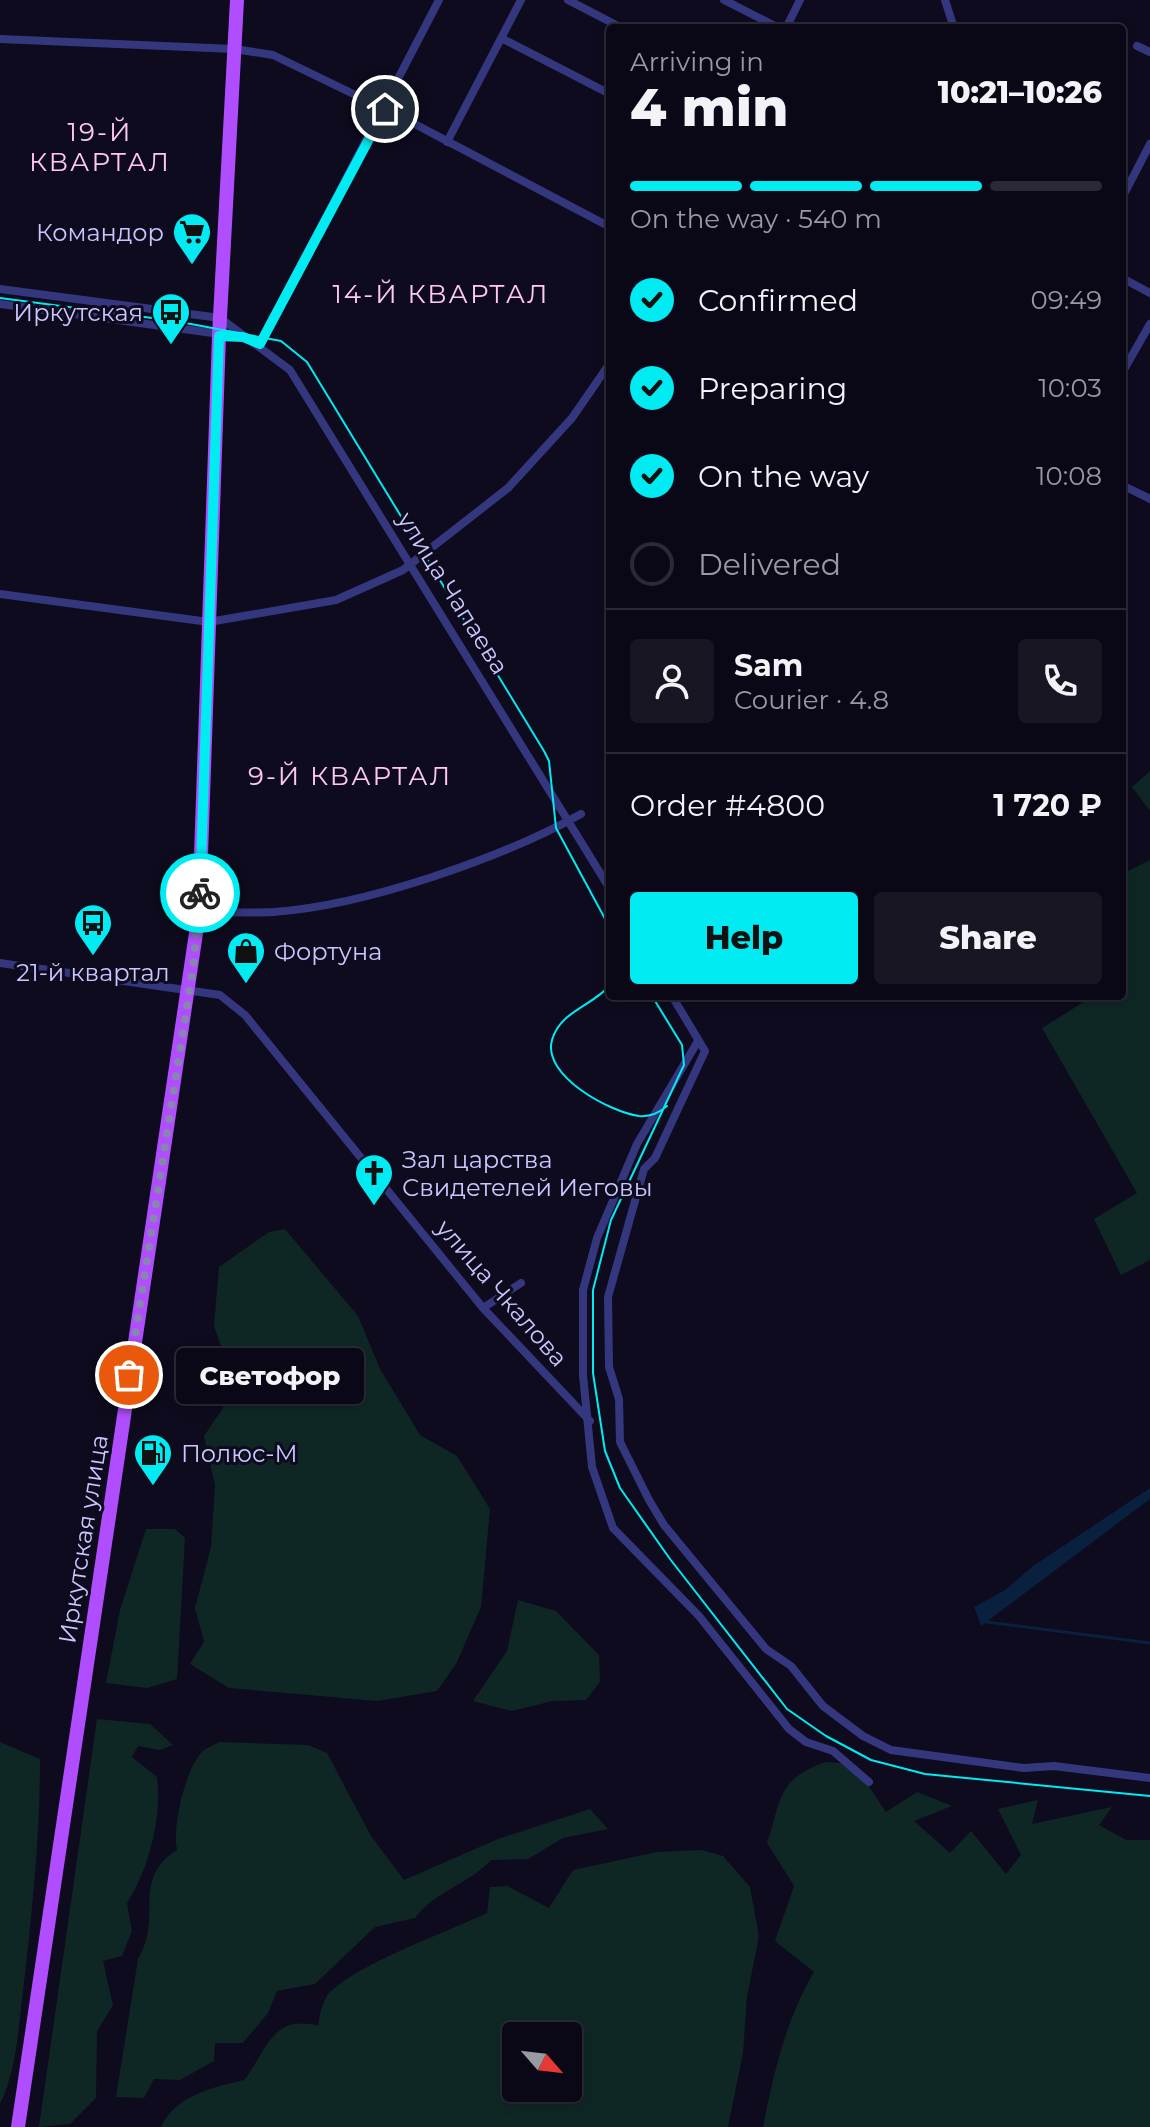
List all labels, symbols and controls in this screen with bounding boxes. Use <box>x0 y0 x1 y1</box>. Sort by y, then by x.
text: Arriving in <box>630 46 764 78</box>
text: 10:21–10:26 <box>938 74 1102 111</box>
pin <box>351 75 419 143</box>
text: 4 min <box>630 76 788 139</box>
icon: home <box>363 87 407 131</box>
district label: 19-Й КВАРТАЛ <box>29 116 171 178</box>
text: On the way · 540 m <box>630 203 882 235</box>
supermarket icon: Командор <box>171 211 213 266</box>
place label: Командор <box>36 218 164 247</box>
district label: 14-Й КВАРТАЛ <box>332 278 550 310</box>
icon: check <box>630 278 674 322</box>
text: Confirmed <box>698 282 858 319</box>
text: 09:49 <box>1031 284 1102 316</box>
bus stop icon: Иркутская <box>150 291 192 346</box>
place label: Иркутская <box>13 298 143 327</box>
icon: check <box>630 366 674 410</box>
text: Preparing <box>698 370 847 407</box>
text: 10:03 <box>1038 372 1102 404</box>
icon: check <box>630 454 674 498</box>
text: On the way <box>698 458 869 495</box>
text: 10:08 <box>1036 460 1102 492</box>
street label: улица Чапаева <box>391 506 515 680</box>
text: Delivered <box>698 546 841 583</box>
button: person <box>630 639 714 723</box>
button: phone <box>1018 639 1102 723</box>
text: Sam <box>734 647 803 684</box>
text: Courier · 4.8 <box>734 684 889 716</box>
district label: 9-Й КВАРТАЛ <box>248 760 452 792</box>
text: Order #4800 <box>630 787 825 824</box>
text: 1 720 ₽ <box>993 787 1102 824</box>
courier <box>160 853 240 933</box>
icon: bike <box>178 871 222 915</box>
button: Help <box>630 892 858 984</box>
button: Share <box>874 892 1102 984</box>
bus stop icon: 21-й квартал <box>72 902 114 957</box>
shop icon: Фортуна <box>225 930 267 985</box>
place label: Фортуна <box>274 937 382 966</box>
place label: 21-й квартал <box>16 958 170 987</box>
place label: Зал царства Свидетелей Иеговы <box>402 1145 652 1202</box>
church icon: Зал царства Свидетелей Иеговы <box>353 1152 395 1207</box>
street label: улица Чкалова <box>430 1213 574 1372</box>
pin <box>95 1341 163 1409</box>
callout: Светофор <box>177 1347 365 1403</box>
icon: bag <box>107 1353 151 1397</box>
text: Светофор <box>200 1360 340 1392</box>
fuel station icon: Полюс-М <box>132 1432 174 1487</box>
street label: Иркутская улица <box>52 1433 114 1645</box>
place label: Полюс-М <box>181 1439 298 1468</box>
north arrow <box>502 2022 582 2102</box>
map controls <box>502 2022 582 2102</box>

